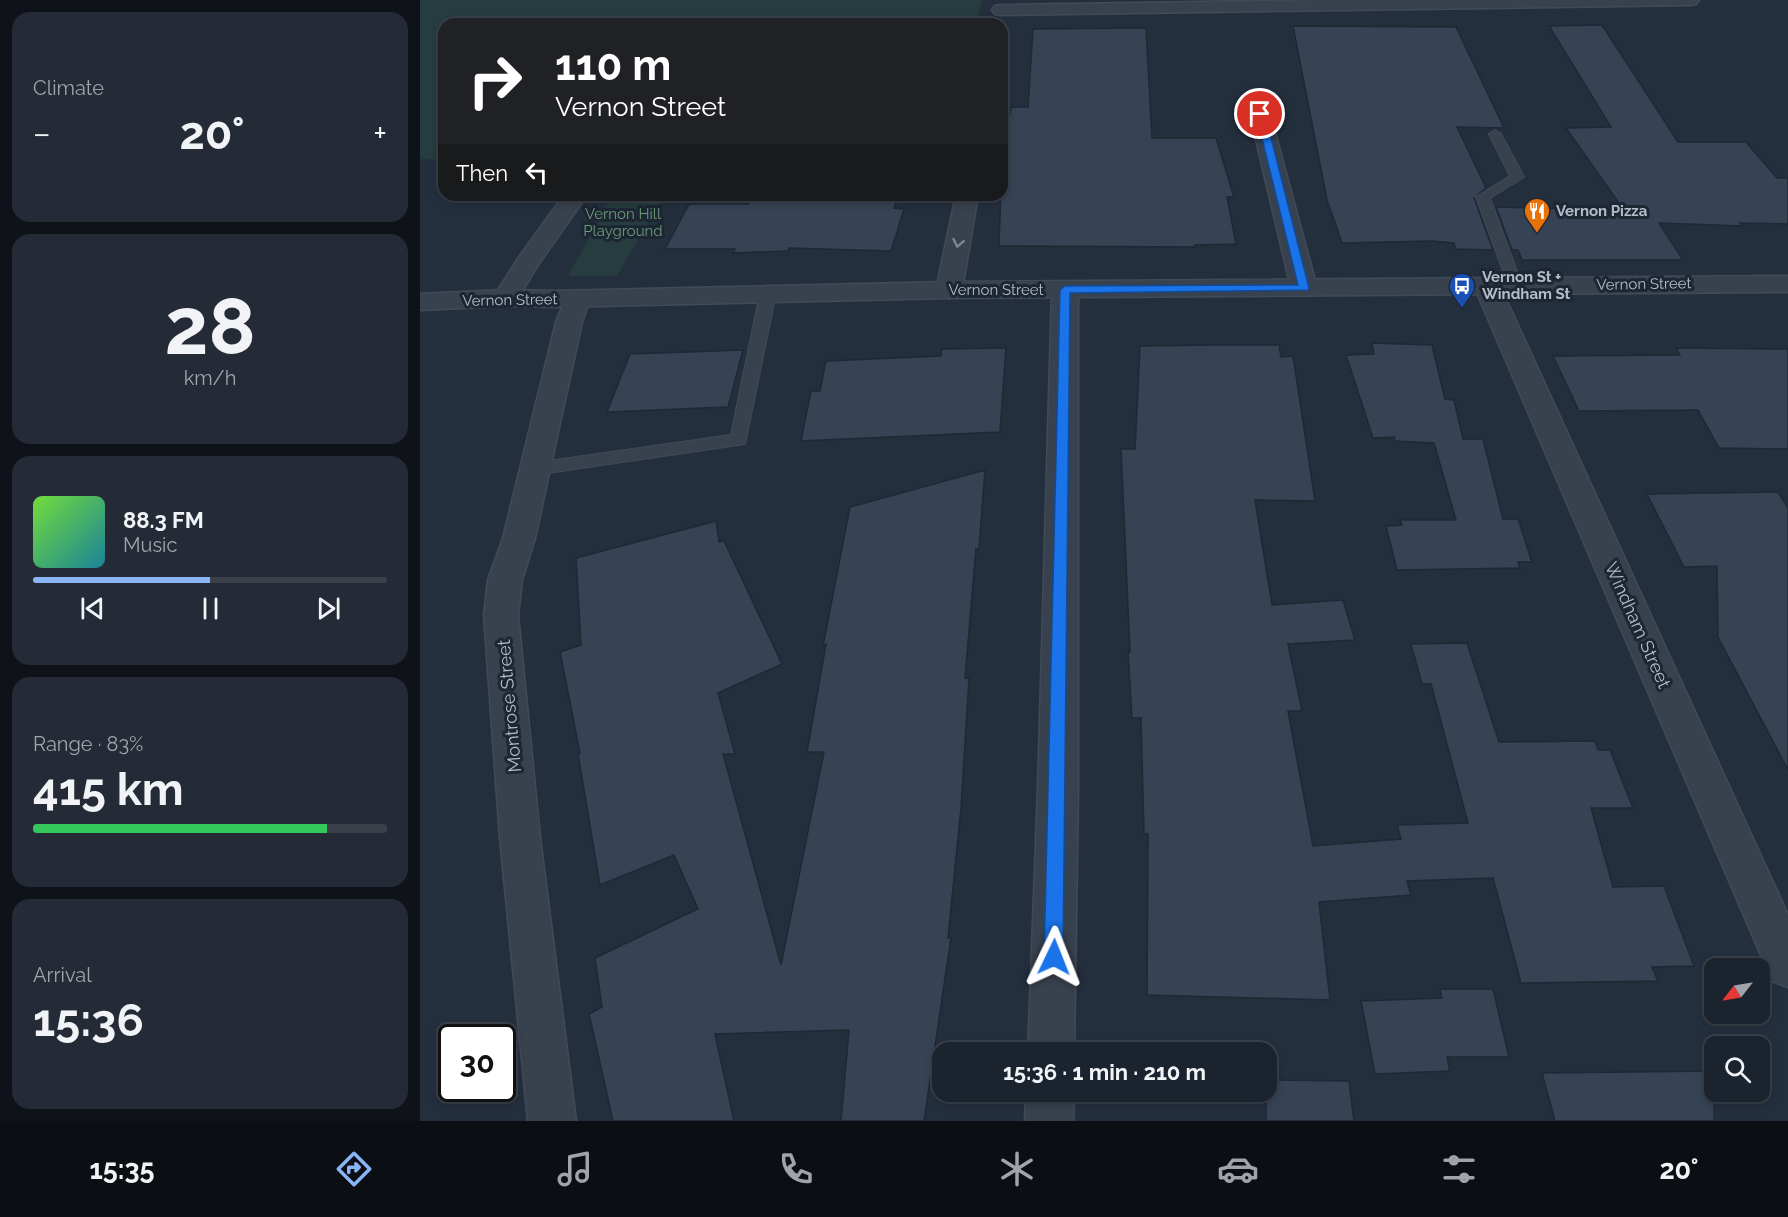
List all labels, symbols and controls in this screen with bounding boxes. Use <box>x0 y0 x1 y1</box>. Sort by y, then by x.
text: 110 m <box>555 41 671 90</box>
icon: right <box>456 42 534 120</box>
text: Climate <box>33 76 104 100</box>
pin <box>1234 88 1285 139</box>
text: Vernon Street <box>555 91 726 122</box>
icon: arrive <box>1243 97 1276 130</box>
text: 20° <box>179 107 245 160</box>
text: − <box>33 114 51 153</box>
text: + <box>373 114 387 153</box>
icon: left <box>520 156 553 189</box>
text: Then <box>456 160 508 186</box>
restaurant icon: Vernon Pizza <box>1522 196 1552 234</box>
place label: Vernon Pizza <box>1556 202 1648 220</box>
park label: Vernon Hill Playground <box>583 205 663 240</box>
one-way arrow <box>952 237 965 247</box>
place label: Vernon St + Windham St <box>1482 268 1571 303</box>
bus stop icon: Vernon St + Windham St <box>1447 271 1477 309</box>
street label: Vernon Street <box>1596 274 1692 294</box>
text: 28 <box>164 281 256 372</box>
street label: Vernon Street <box>948 281 1044 299</box>
street label: Vernon Street <box>462 290 558 310</box>
text: km/h <box>184 366 236 390</box>
text: 88.3 FM <box>123 507 204 533</box>
text: Music <box>123 533 177 557</box>
street label: Windham Street <box>1601 559 1675 691</box>
icon: previous <box>76 592 109 625</box>
icon: pause <box>194 592 227 625</box>
icon: next <box>312 592 345 625</box>
street label: Montrose Street <box>493 639 525 773</box>
text: Range · 83% <box>33 732 143 756</box>
text: 415 km <box>33 763 184 816</box>
position arrow <box>1022 925 1086 989</box>
north arrow <box>1704 958 1770 1024</box>
map controls <box>1704 958 1770 1102</box>
text: Arrival <box>33 963 92 987</box>
text: 15:36 <box>33 994 144 1047</box>
speed limit sign: 30 <box>438 1024 516 1102</box>
button: search <box>1704 1036 1770 1102</box>
text: 15:36 · 1 min · 210 m <box>1003 1059 1206 1085</box>
icon: directions <box>333 1148 375 1190</box>
icon: music <box>554 1148 596 1190</box>
icon: phone <box>775 1148 817 1190</box>
icon: climate <box>996 1148 1038 1190</box>
icon: car <box>1217 1148 1259 1190</box>
icon: filters <box>1438 1148 1480 1190</box>
text: 15:35 <box>89 1154 154 1185</box>
text: 20° <box>1659 1154 1698 1185</box>

